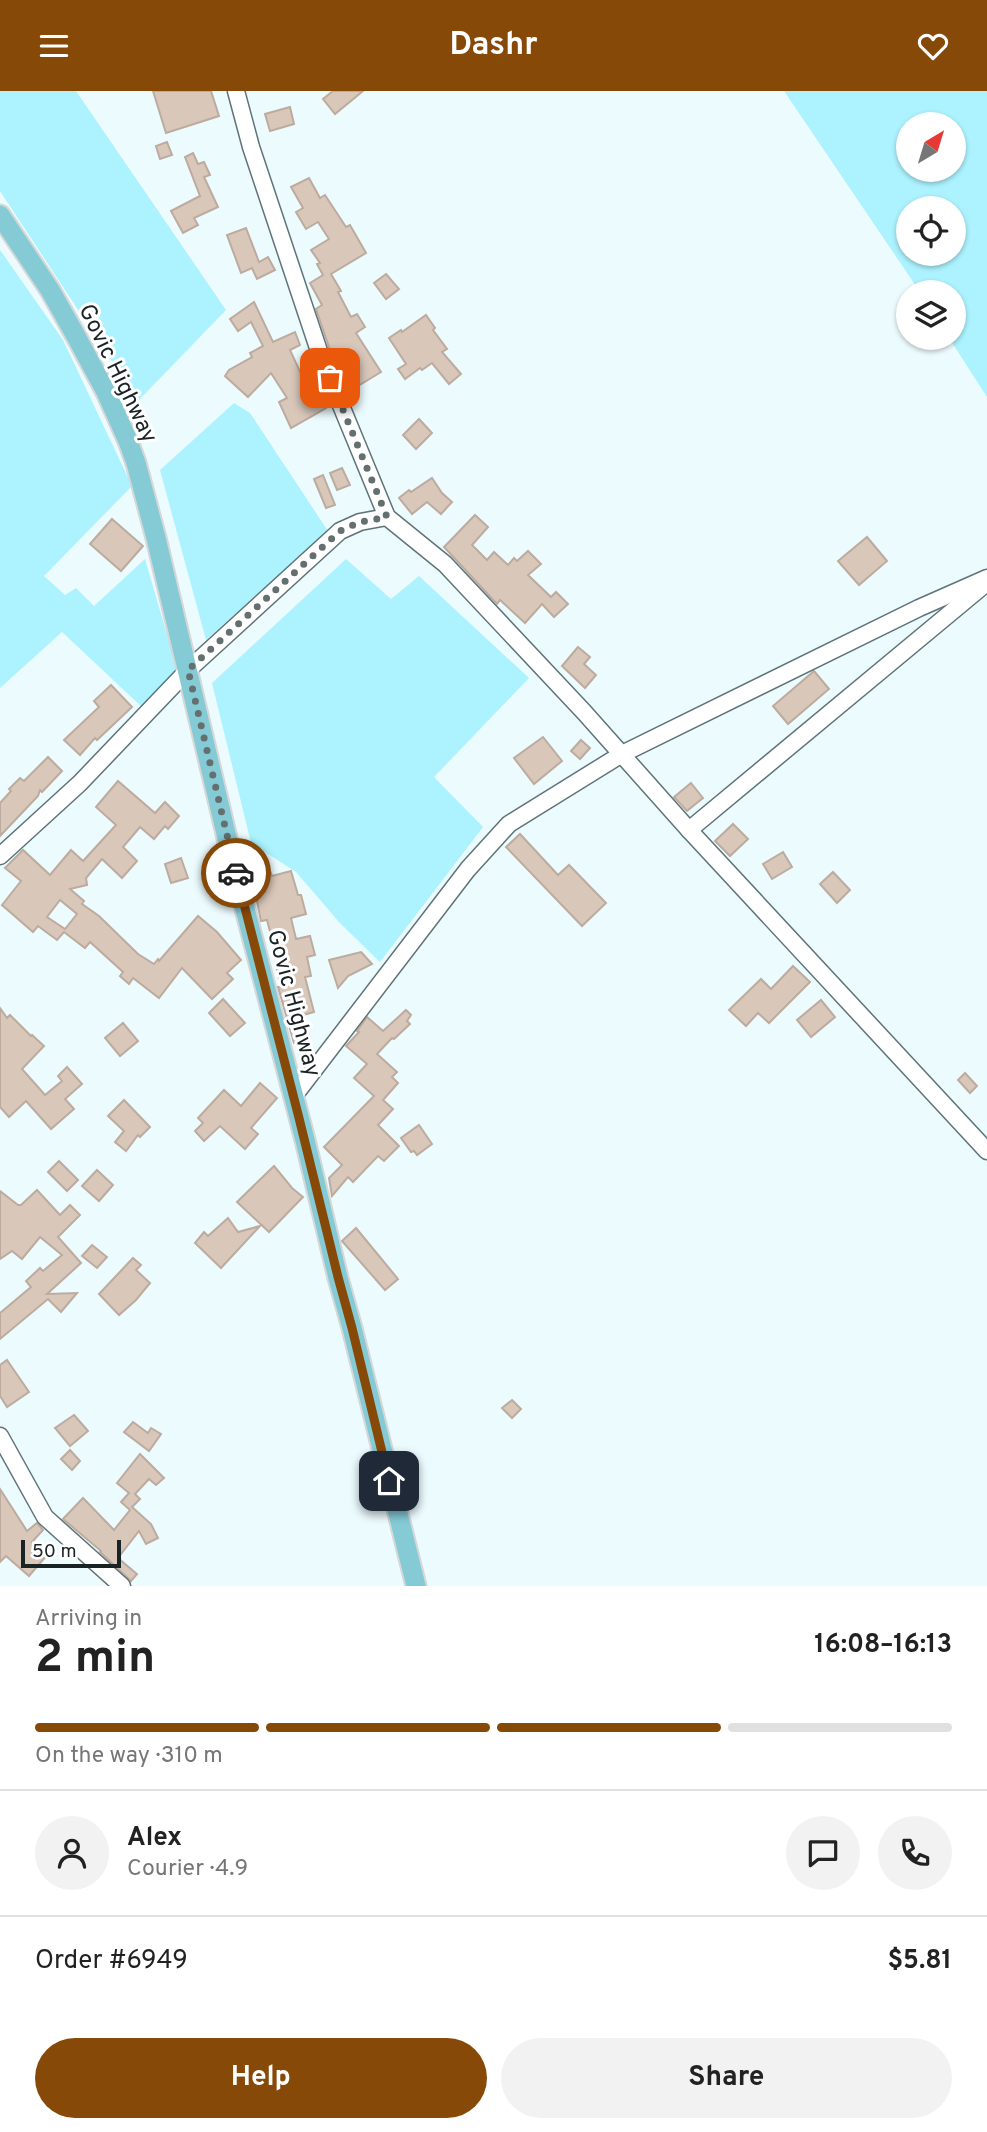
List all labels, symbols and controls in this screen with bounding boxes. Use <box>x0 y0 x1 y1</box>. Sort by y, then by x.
text: Dashr <box>449 26 538 66</box>
icon: menu <box>35 27 73 65</box>
icon: heart <box>914 27 952 65</box>
north arrow <box>896 112 966 182</box>
map controls <box>896 112 966 350</box>
button: locate <box>896 196 966 266</box>
button: layers <box>896 280 966 350</box>
street label: Govic Highway <box>71 300 163 448</box>
pin <box>300 348 360 408</box>
icon: bag <box>311 359 349 397</box>
courier <box>201 838 271 908</box>
icon: car <box>217 854 255 892</box>
street label: Govic Highway <box>259 927 326 1080</box>
pin <box>359 1451 419 1511</box>
icon: home <box>370 1462 408 1500</box>
scale bar <box>21 1537 121 1569</box>
text: 50 m <box>32 1540 77 1564</box>
text: Arriving in <box>35 1605 142 1634</box>
text: 16:08–16:13 <box>814 1629 952 1662</box>
text: 2 min <box>35 1630 155 1689</box>
text: On the way · 310 m <box>35 1742 223 1771</box>
button: person <box>35 1816 109 1890</box>
button: chat <box>786 1816 860 1890</box>
button: phone <box>878 1816 952 1890</box>
text: Alex <box>127 1822 182 1855</box>
text: Courier · 4.9 <box>127 1855 248 1884</box>
text: Order #6949 <box>35 1945 188 1978</box>
text: $5.81 <box>887 1945 952 1978</box>
button: Help <box>35 2038 487 2118</box>
button: Share <box>501 2038 952 2118</box>

